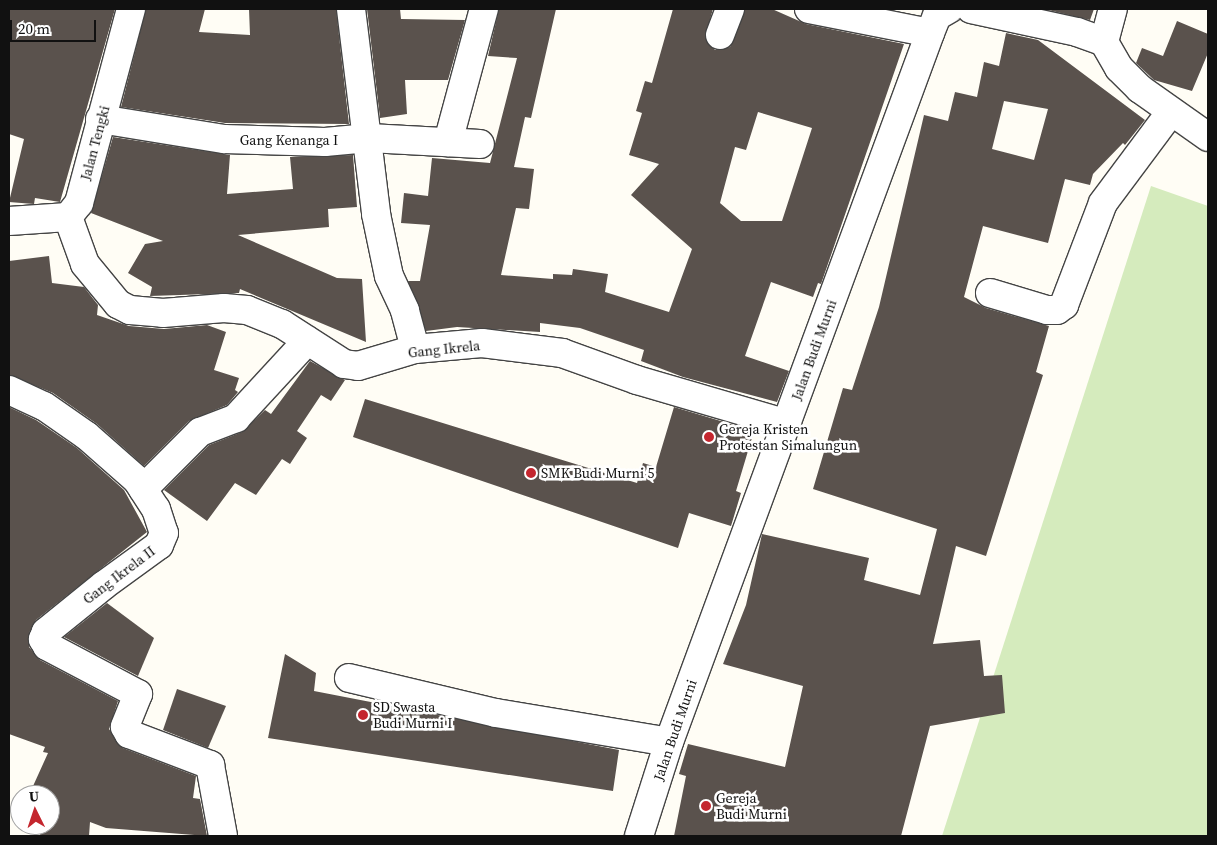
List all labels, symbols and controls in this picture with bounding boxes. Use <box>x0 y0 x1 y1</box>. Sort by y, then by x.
scale bar <box>12 10 99 42</box>
text: 20 m <box>18 18 50 39</box>
street label: Jalan Tengki <box>77 104 113 182</box>
street label: Gang Kenanga I <box>240 132 338 148</box>
street label: Jalan Budi Murni <box>788 297 840 403</box>
street label: Gang Ikrela <box>407 337 481 361</box>
place label: Gereja Kristen Protestan Simalungun <box>719 421 857 454</box>
marker: Gereja Kristen Protestan Simalungun <box>703 431 715 443</box>
place label: SMK Budi Murni 5 <box>541 465 655 481</box>
marker: SMK Budi Murni 5 <box>525 467 537 479</box>
street label: Gang Ikrela II <box>80 542 158 608</box>
street label: Jalan Budi Murni <box>650 677 700 783</box>
place label: SD Swasta Budi Murni I <box>373 699 452 732</box>
marker: SD Swasta Budi Murni I <box>357 709 369 721</box>
north arrow <box>10 785 60 835</box>
text: U <box>28 786 40 806</box>
place label: Gereja Budi Murni <box>716 790 787 822</box>
marker: Gereja Budi Murni <box>700 800 712 812</box>

